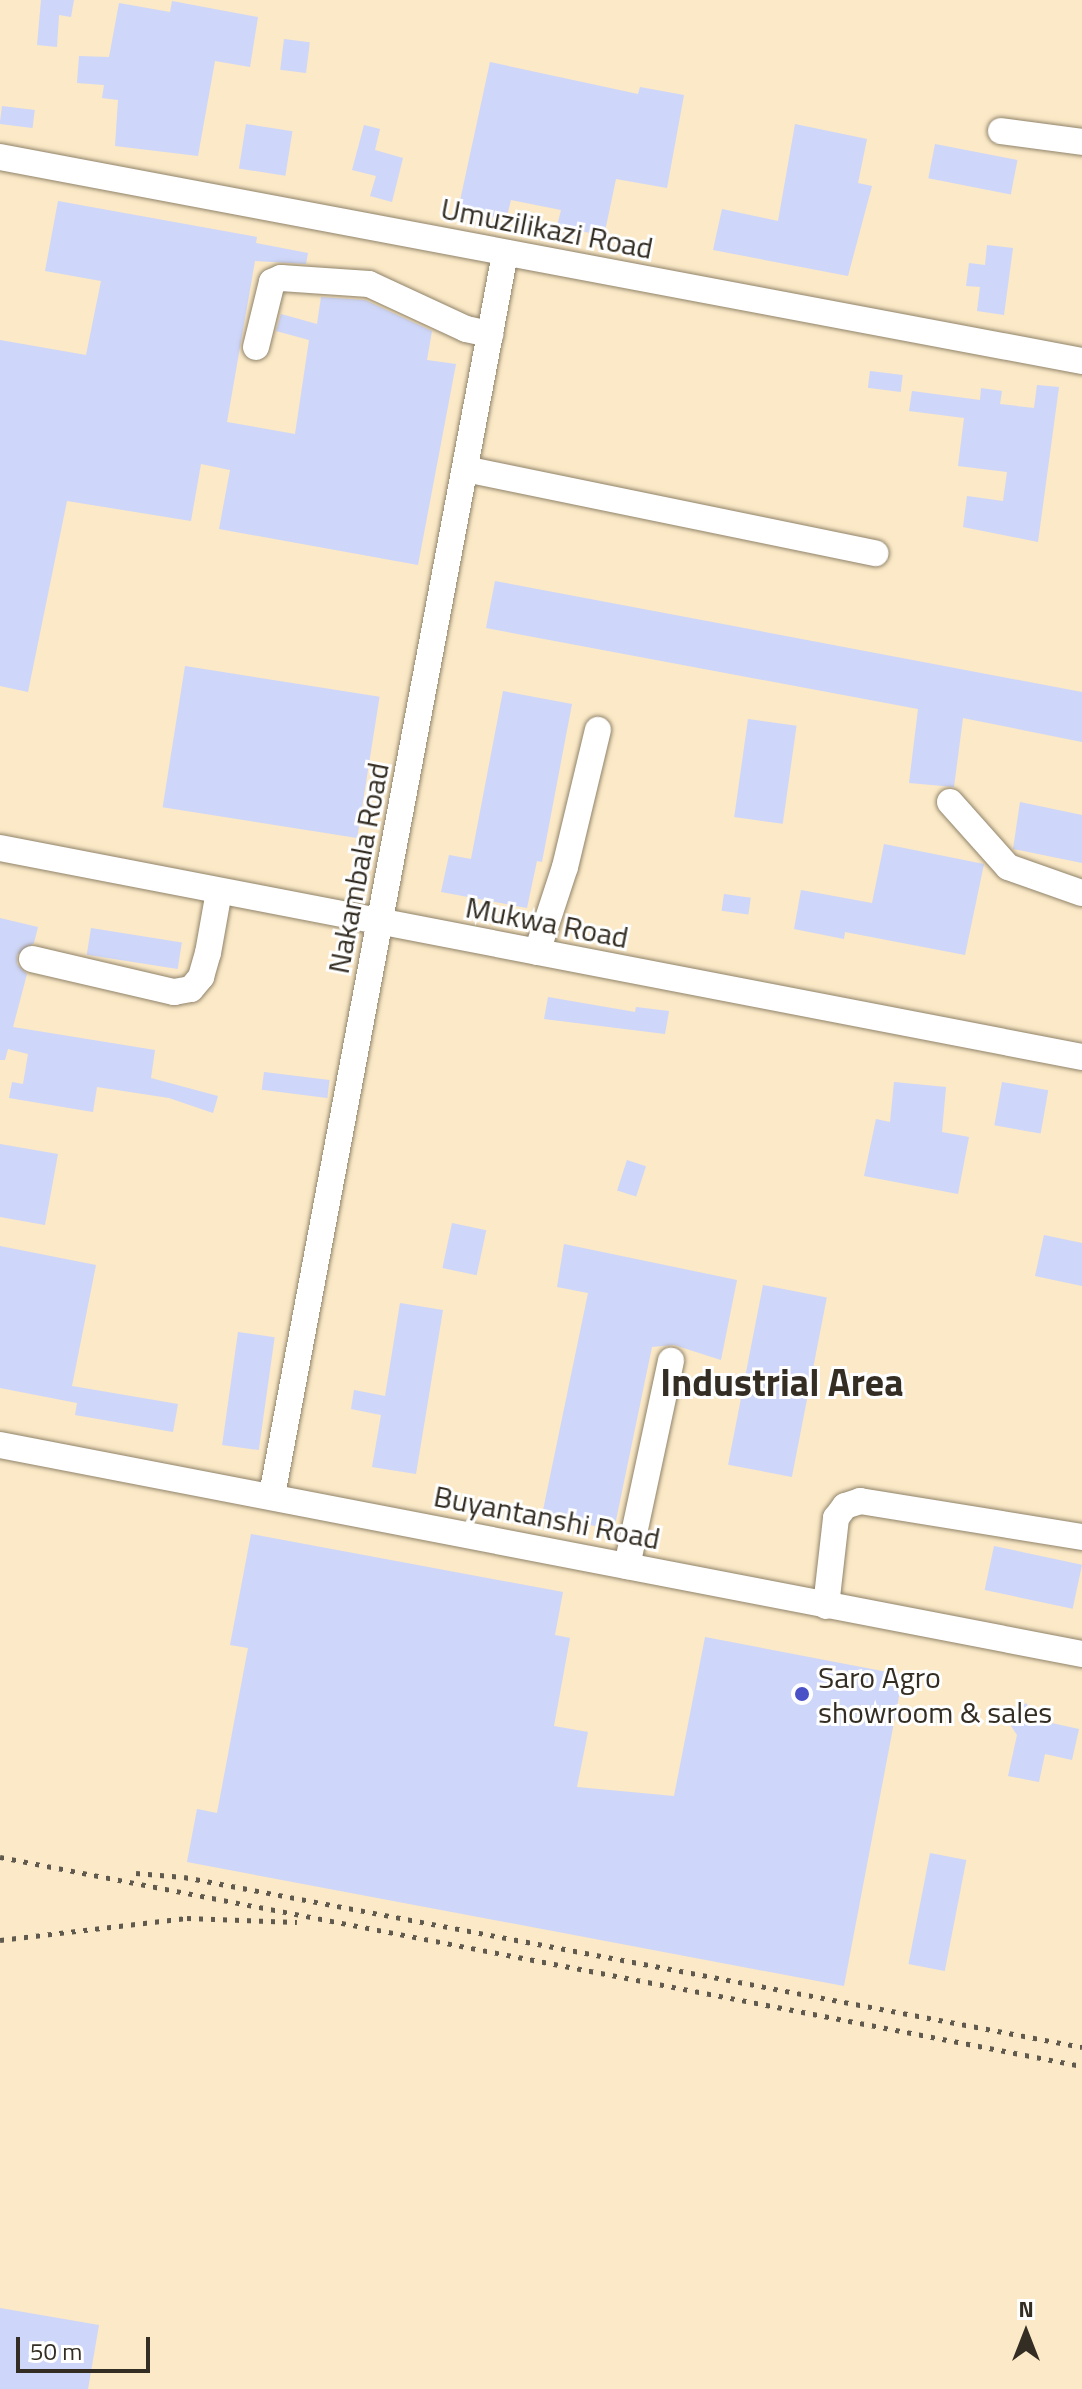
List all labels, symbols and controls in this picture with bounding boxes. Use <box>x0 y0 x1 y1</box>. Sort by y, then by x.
street label: Umuzilikazi Road <box>438 190 656 266</box>
street label: Nakambala Road <box>320 760 396 976</box>
street label: Mukwa Road <box>463 889 631 955</box>
district label: Industrial Area <box>660 1360 904 1406</box>
street label: Buyantanshi Road <box>431 1477 663 1557</box>
place label: Saro Agro showroom & sales <box>818 1659 1052 1730</box>
marker: Saro Agro showroom & sales <box>793 1685 811 1703</box>
text: N <box>1018 2292 1034 2326</box>
north arrow <box>986 2293 1066 2373</box>
scale bar <box>20 2321 154 2371</box>
text: 50 m <box>30 2333 82 2369</box>

